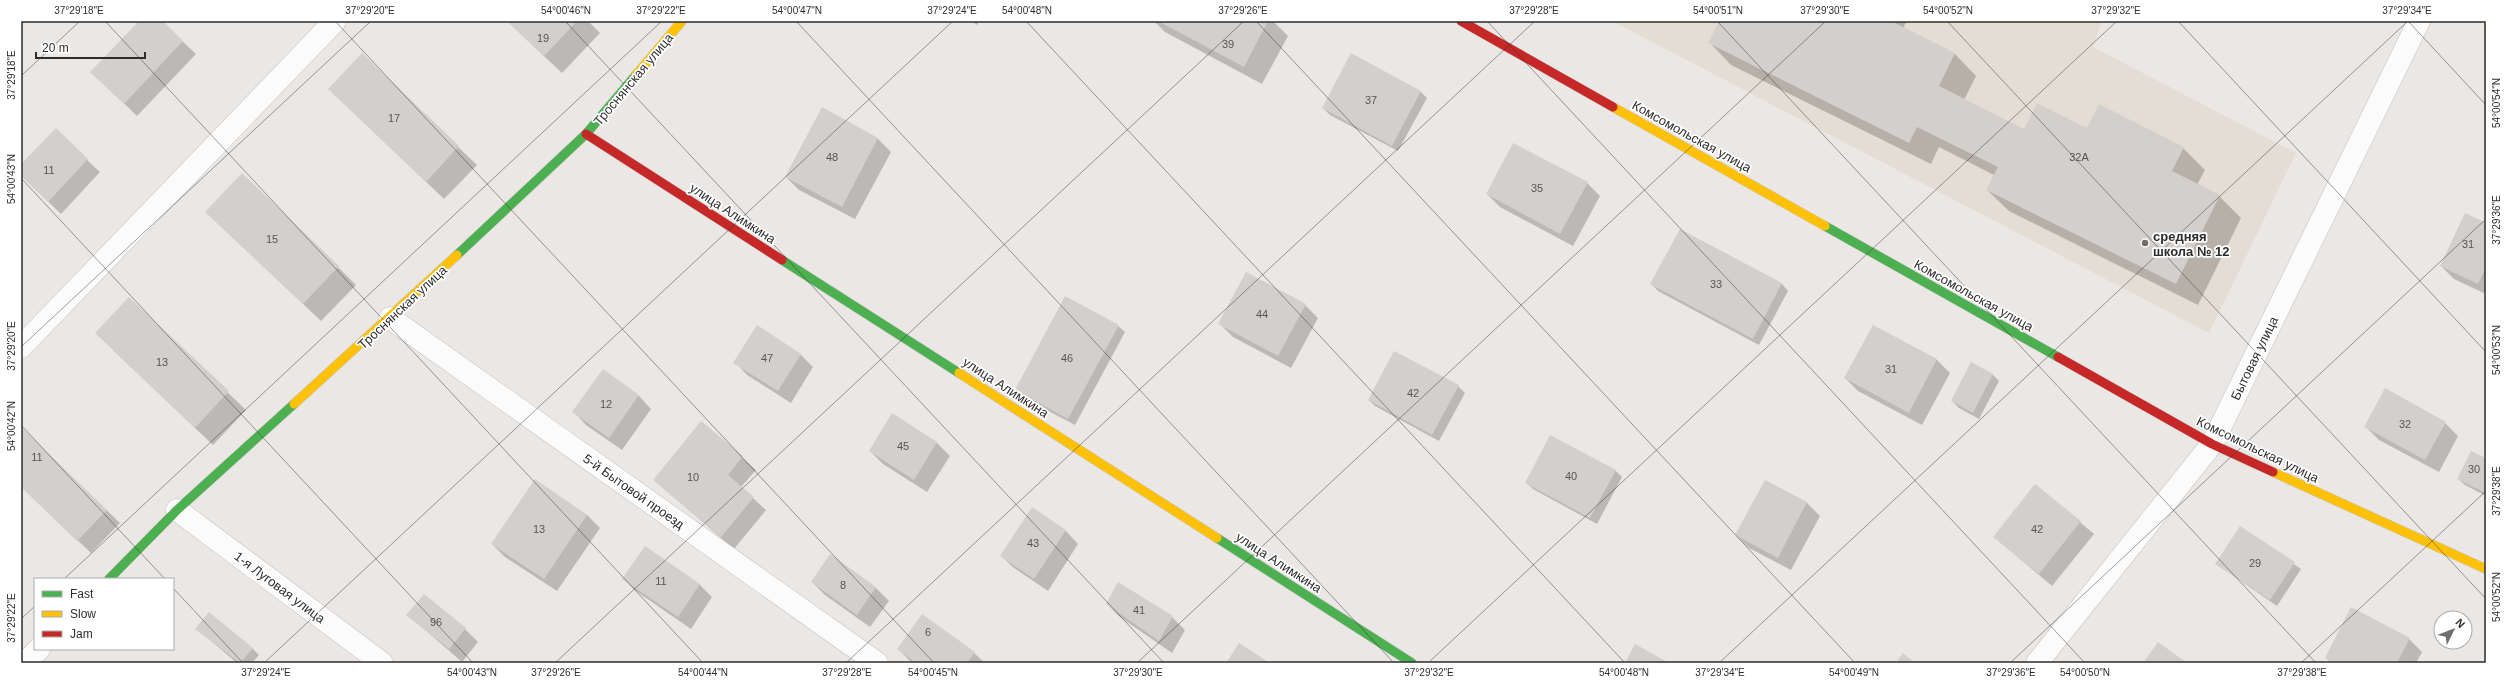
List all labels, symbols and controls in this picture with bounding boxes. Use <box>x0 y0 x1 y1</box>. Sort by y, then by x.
text: 37°29'18"E <box>54 5 104 16</box>
text: 37°29'20"E <box>345 5 395 16</box>
text: 54°00'46"N <box>541 5 591 16</box>
text: 37°29'22"E <box>636 5 686 16</box>
text: 54°00'47"N <box>772 5 822 16</box>
text: 37°29'24"E <box>927 5 977 16</box>
text: 54°00'48"N <box>1002 5 1052 16</box>
text: 37°29'26"E <box>1218 5 1268 16</box>
text: 37°29'28"E <box>1509 5 1559 16</box>
text: 54°00'51"N <box>1693 5 1743 16</box>
text: 37°29'30"E <box>1800 5 1850 16</box>
text: 54°00'52"N <box>1923 5 1973 16</box>
text: 37°29'32"E <box>2091 5 2141 16</box>
text: 37°29'34"E <box>2382 5 2432 16</box>
street label: Троснянская улица <box>590 30 677 128</box>
house number: 19 <box>537 32 549 44</box>
scale bar <box>36 34 145 60</box>
house number: 39 <box>1222 38 1234 50</box>
text: 20 m <box>42 41 69 55</box>
text: 37°29'18"E <box>6 50 17 100</box>
text: 54°00'54"N <box>2491 78 2502 128</box>
house number: 37 <box>1365 94 1377 106</box>
street label: Комсомольская улица <box>1630 97 1755 176</box>
house number: 17 <box>388 112 400 124</box>
house number: 48 <box>826 151 838 163</box>
house number: 32А <box>2069 151 2089 163</box>
text: 54°00'43"N <box>6 154 17 204</box>
house number: 11 <box>43 164 55 176</box>
street label: улица Алимкина <box>687 180 779 247</box>
house number: 35 <box>1531 182 1543 194</box>
text: 37°29'36"E <box>2491 195 2502 245</box>
place label: средняя школа № 12 <box>2153 229 2229 259</box>
house number: 15 <box>266 233 278 245</box>
marker: средняя школа № 12 <box>2140 238 2150 248</box>
house number: 31 <box>2462 238 2474 250</box>
street label: Комсомольская улица <box>1912 256 2037 335</box>
street label: Троснянская улица <box>355 262 450 352</box>
house number: 33 <box>1710 278 1722 290</box>
house number: 44 <box>1256 308 1268 320</box>
street label: Бытовая улица <box>2228 313 2282 403</box>
text: 37°29'20"E <box>6 321 17 371</box>
text: 54°00'53"N <box>2491 325 2502 375</box>
house number: 47 <box>761 352 773 364</box>
house number: 46 <box>1061 352 1073 364</box>
street label: улица Алимкина <box>960 354 1052 421</box>
house number: 13 <box>156 356 168 368</box>
house number: 31 <box>1885 363 1897 375</box>
house number: 42 <box>1407 387 1419 399</box>
house number: 12 <box>600 398 612 410</box>
text: 54°00'42"N <box>6 401 17 451</box>
street label: Комсомольская улица <box>2194 413 2322 486</box>
house number: 32 <box>2399 418 2411 430</box>
house number: 45 <box>897 440 909 452</box>
house number: 11 <box>31 451 43 463</box>
street label: 5-й Бытовой проезд <box>580 451 687 532</box>
house number: 30 <box>2468 463 2480 475</box>
text: 37°29'38"E <box>2491 466 2502 516</box>
house number: 40 <box>1565 470 1577 482</box>
house number: 10 <box>687 471 699 483</box>
house number: 13 <box>533 523 545 535</box>
house number: 42 <box>2031 523 2043 535</box>
street label: улица Алимкина <box>1233 529 1325 596</box>
house number: 43 <box>1027 537 1039 549</box>
street label: 1-я Луговая улица <box>231 548 329 627</box>
house number: 29 <box>2249 557 2261 569</box>
text: 54°00'52"N <box>2491 572 2502 622</box>
house number: 11 <box>655 575 667 587</box>
legend <box>34 578 174 650</box>
house number: 8 <box>840 579 846 591</box>
text: Fast <box>70 587 94 601</box>
text: 37°29'22"E <box>6 593 17 643</box>
house number: 41 <box>1133 604 1145 616</box>
text: Slow <box>70 607 96 621</box>
north arrow <box>2433 610 2473 650</box>
house number: 96 <box>430 616 442 628</box>
text: N <box>2453 616 2467 630</box>
house number: 6 <box>925 626 931 638</box>
text: Jam <box>70 627 93 641</box>
text: 37°29'24"E <box>241 667 291 678</box>
text: 54°00'43"N <box>447 667 497 678</box>
text: 37°29'26"E <box>531 667 581 678</box>
text: 54°00'44"N <box>678 667 728 678</box>
text: 37°29'28"E <box>822 667 872 678</box>
text: 54°00'45"N <box>908 667 958 678</box>
text: 37°29'30"E <box>1113 667 1163 678</box>
text: 37°29'32"E <box>1404 667 1454 678</box>
text: 54°00'48"N <box>1599 667 1649 678</box>
text: 37°29'34"E <box>1695 667 1745 678</box>
text: 54°00'49"N <box>1829 667 1879 678</box>
text: 37°29'36"E <box>1986 667 2036 678</box>
text: 54°00'50"N <box>2060 667 2110 678</box>
text: 37°29'38"E <box>2277 667 2327 678</box>

